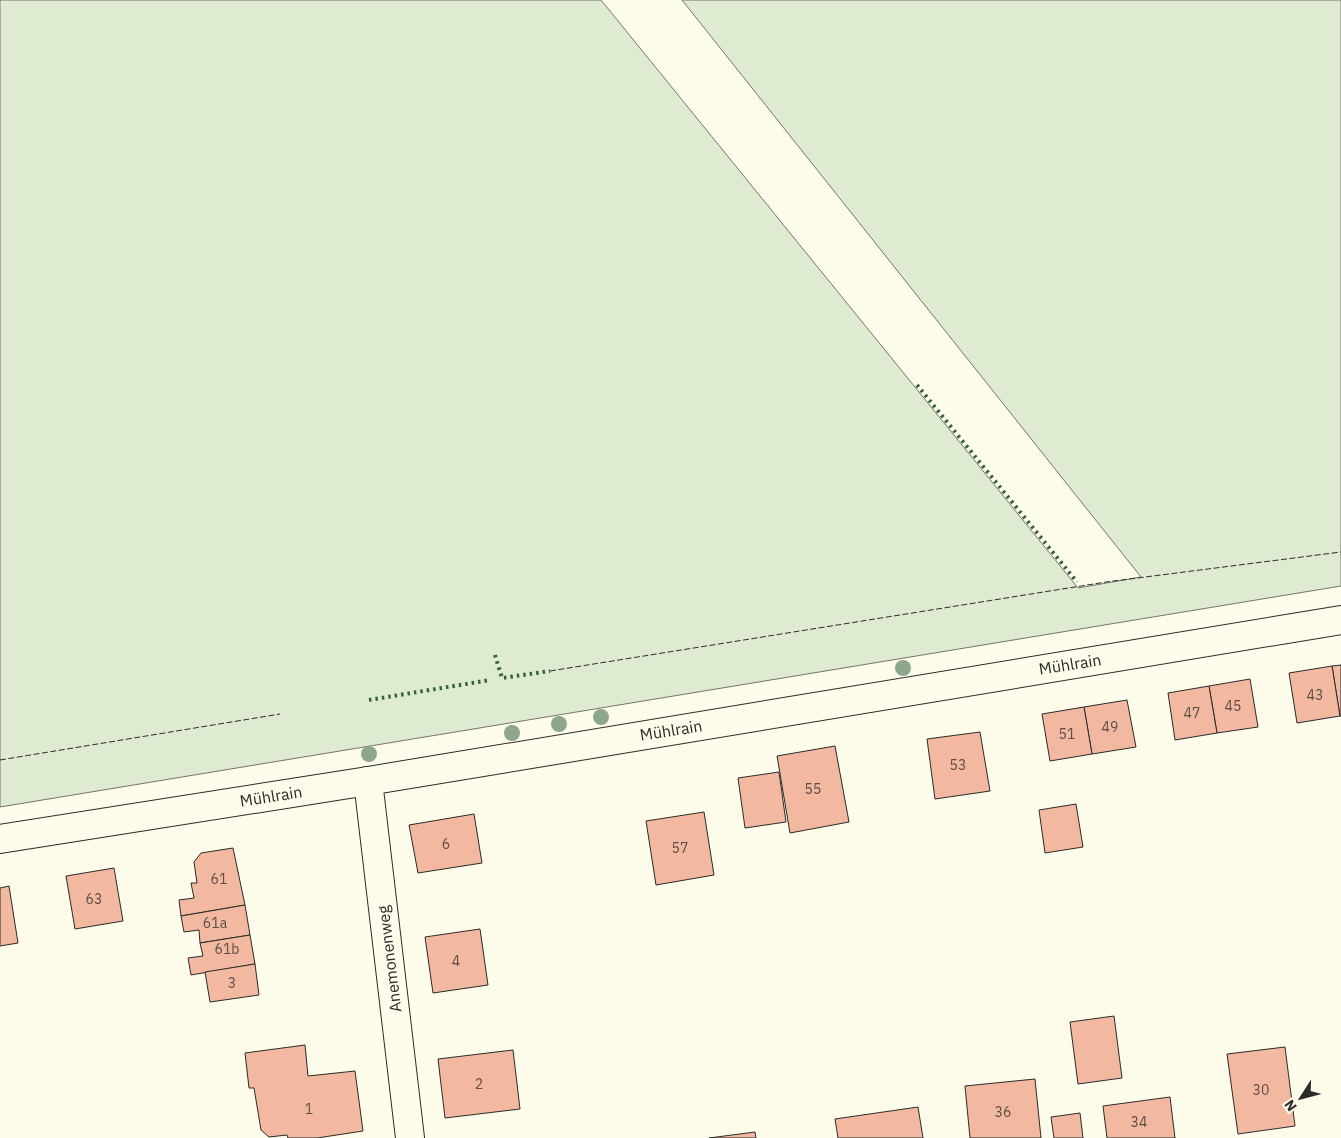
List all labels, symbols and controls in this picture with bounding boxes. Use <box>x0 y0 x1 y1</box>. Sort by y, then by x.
street label: Mühlrain <box>1037 649 1103 679</box>
house number: 43 <box>1307 686 1323 704</box>
house number: 45 <box>1225 697 1241 715</box>
house number: 47 <box>1184 704 1200 722</box>
street label: Mühlrain <box>638 715 704 745</box>
house number: 49 <box>1102 718 1118 736</box>
house number: 51 <box>1059 725 1075 743</box>
house number: 53 <box>950 756 966 774</box>
house number: 55 <box>805 780 821 798</box>
street label: Mühlrain <box>238 781 304 811</box>
house number: 6 <box>442 835 450 853</box>
house number: 57 <box>672 839 688 857</box>
house number: 61 <box>211 870 227 888</box>
house number: 63 <box>86 890 102 908</box>
street label: Anemonenweg <box>372 904 405 1014</box>
house number: 61a <box>203 914 228 932</box>
house number: 61b <box>215 940 239 958</box>
house number: 4 <box>452 952 460 970</box>
house number: 3 <box>228 974 236 992</box>
north arrow <box>1276 1073 1326 1123</box>
house number: 2 <box>475 1075 483 1093</box>
house number: 30 <box>1253 1081 1269 1099</box>
text: N <box>1280 1096 1301 1115</box>
house number: 1 <box>305 1100 313 1118</box>
house number: 36 <box>995 1103 1011 1121</box>
house number: 34 <box>1131 1113 1147 1131</box>

